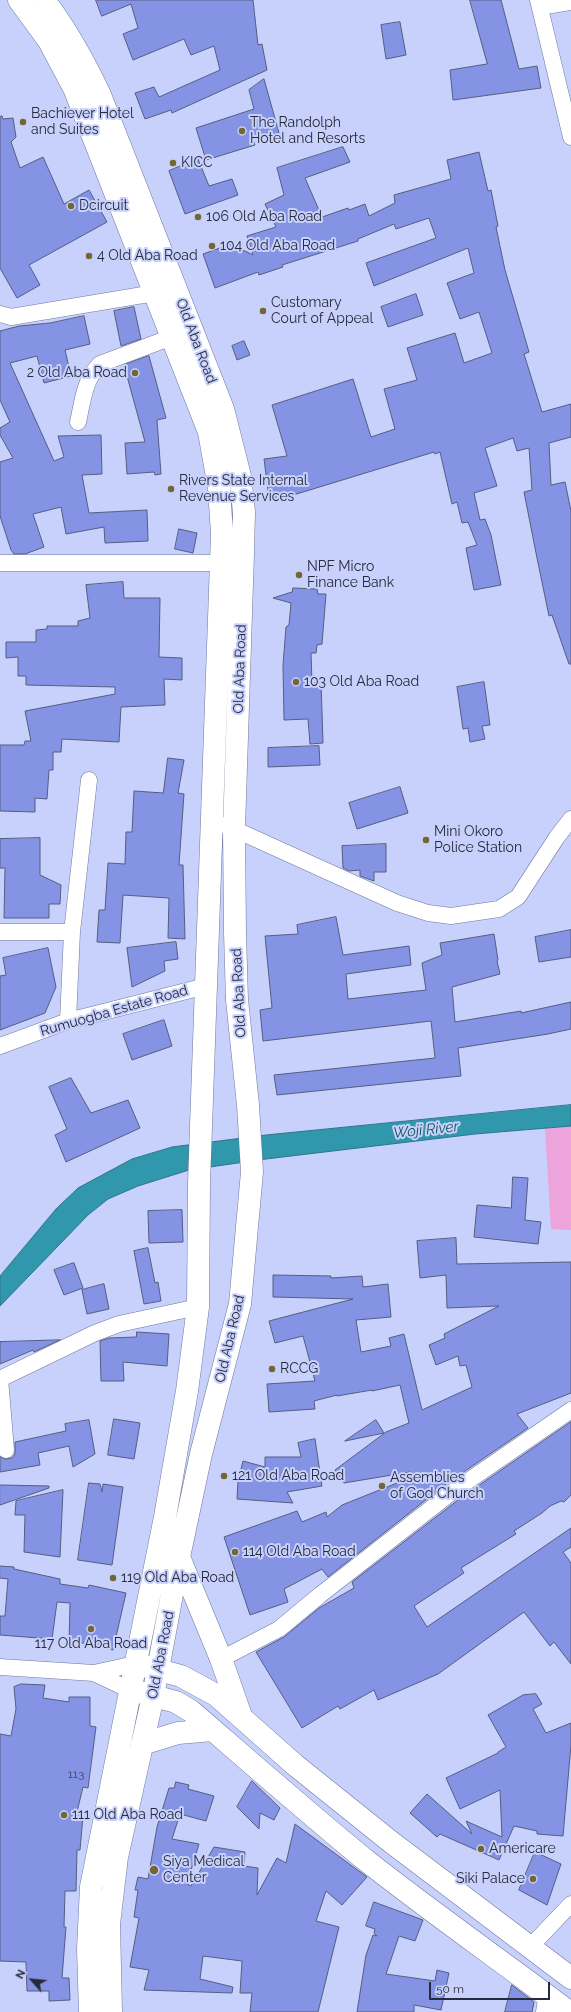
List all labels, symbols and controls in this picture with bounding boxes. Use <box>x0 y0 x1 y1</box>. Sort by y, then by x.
place label: Bachiever Hotel and Suites <box>31 106 134 138</box>
place label: The Randolph Hotel and Resorts <box>250 115 365 148</box>
marker: Bachiever Hotel and Suites <box>18 117 28 127</box>
marker: The Randolph Hotel and Resorts <box>237 126 247 136</box>
place label: KICC <box>181 155 213 171</box>
marker: KICC <box>168 158 178 168</box>
place label: Dcircuit <box>79 198 128 214</box>
marker: Dcircuit <box>66 201 76 211</box>
place label: 106 Old Aba Road <box>206 209 322 225</box>
marker: 106 Old Aba Road <box>193 212 203 222</box>
place label: 104 Old Aba Road <box>220 238 335 254</box>
marker: 104 Old Aba Road <box>207 241 217 251</box>
place label: 4 Old Aba Road <box>97 248 198 264</box>
marker: 4 Old Aba Road <box>84 251 94 261</box>
place label: Customary Court of Appeal <box>271 295 373 328</box>
street label: Old Aba Road <box>172 296 220 386</box>
marker: Customary Court of Appeal <box>258 306 268 316</box>
place label: 2 Old Aba Road <box>27 365 127 381</box>
marker: 2 Old Aba Road <box>130 368 140 378</box>
place label: Rivers State Internal Revenue Services <box>179 473 308 506</box>
marker: Rivers State Internal Revenue Services <box>166 484 176 494</box>
place label: NPF Micro Finance Bank <box>307 559 394 592</box>
marker: NPF Micro Finance Bank <box>294 570 304 580</box>
street label: Old Aba Road <box>230 624 250 714</box>
place label: 103 Old Aba Road <box>304 674 419 690</box>
marker: 103 Old Aba Road <box>291 677 301 687</box>
place label: Mini Okoro Police Station <box>434 824 522 856</box>
marker: Mini Okoro Police Station <box>421 835 431 845</box>
street label: Old Aba Road <box>228 948 250 1038</box>
street label: Rumuogba Estate Road <box>38 982 190 1040</box>
water label: Woji River <box>392 1118 460 1142</box>
street label: Old Aba Road <box>212 1294 248 1384</box>
place label: RCCG <box>280 1361 318 1377</box>
marker: RCCG <box>267 1364 277 1374</box>
place label: 121 Old Aba Road <box>232 1468 344 1484</box>
place label: Assemblies of God Church <box>390 1470 484 1502</box>
marker: 121 Old Aba Road <box>219 1471 229 1481</box>
marker: Assemblies of God Church <box>377 1481 387 1491</box>
place label: 114 Old Aba Road <box>243 1544 356 1560</box>
marker: 114 Old Aba Road <box>230 1547 240 1557</box>
place label: 119 Old Aba Road <box>121 1570 234 1586</box>
marker: 119 Old Aba Road <box>108 1573 118 1583</box>
street label: Old Aba Road <box>144 1609 178 1701</box>
marker: 117 Old Aba Road <box>86 1624 96 1634</box>
place label: 117 Old Aba Road <box>35 1636 147 1652</box>
house number: 113 <box>68 1767 84 1781</box>
place label: 111 Old Aba Road <box>72 1807 183 1823</box>
marker: 111 Old Aba Road <box>59 1810 69 1820</box>
place label: Americare <box>489 1841 556 1857</box>
marker: Americare <box>476 1844 486 1854</box>
place label: Siya Medical Center <box>163 1854 244 1886</box>
marker: Siya Medical Center <box>148 1864 160 1876</box>
place label: Siki Palace <box>456 1871 525 1887</box>
marker: Siki Palace <box>528 1874 538 1884</box>
north arrow <box>12 1960 52 2000</box>
text: N <box>13 1968 29 1981</box>
scale bar <box>431 1974 552 2000</box>
text: 50 m <box>436 1982 464 1996</box>

